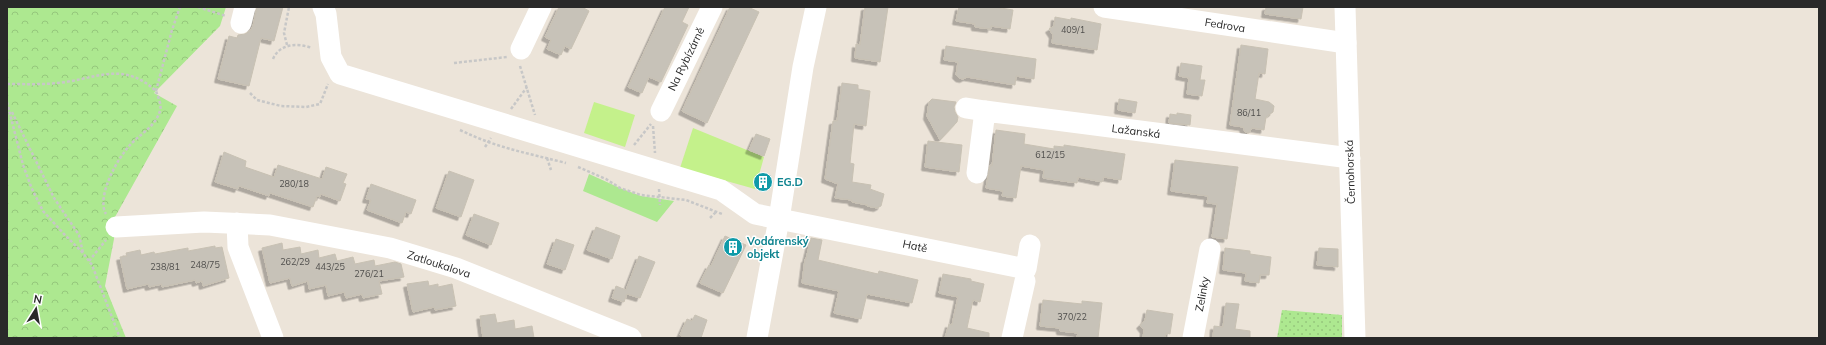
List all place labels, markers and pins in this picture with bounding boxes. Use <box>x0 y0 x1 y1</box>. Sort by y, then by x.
building icon: EG.D <box>752 171 774 193</box>
place label: EG.D <box>777 175 803 189</box>
place label: Vodárenský objekt <box>746 234 809 261</box>
building icon: Vodárenský objekt <box>722 236 744 258</box>

